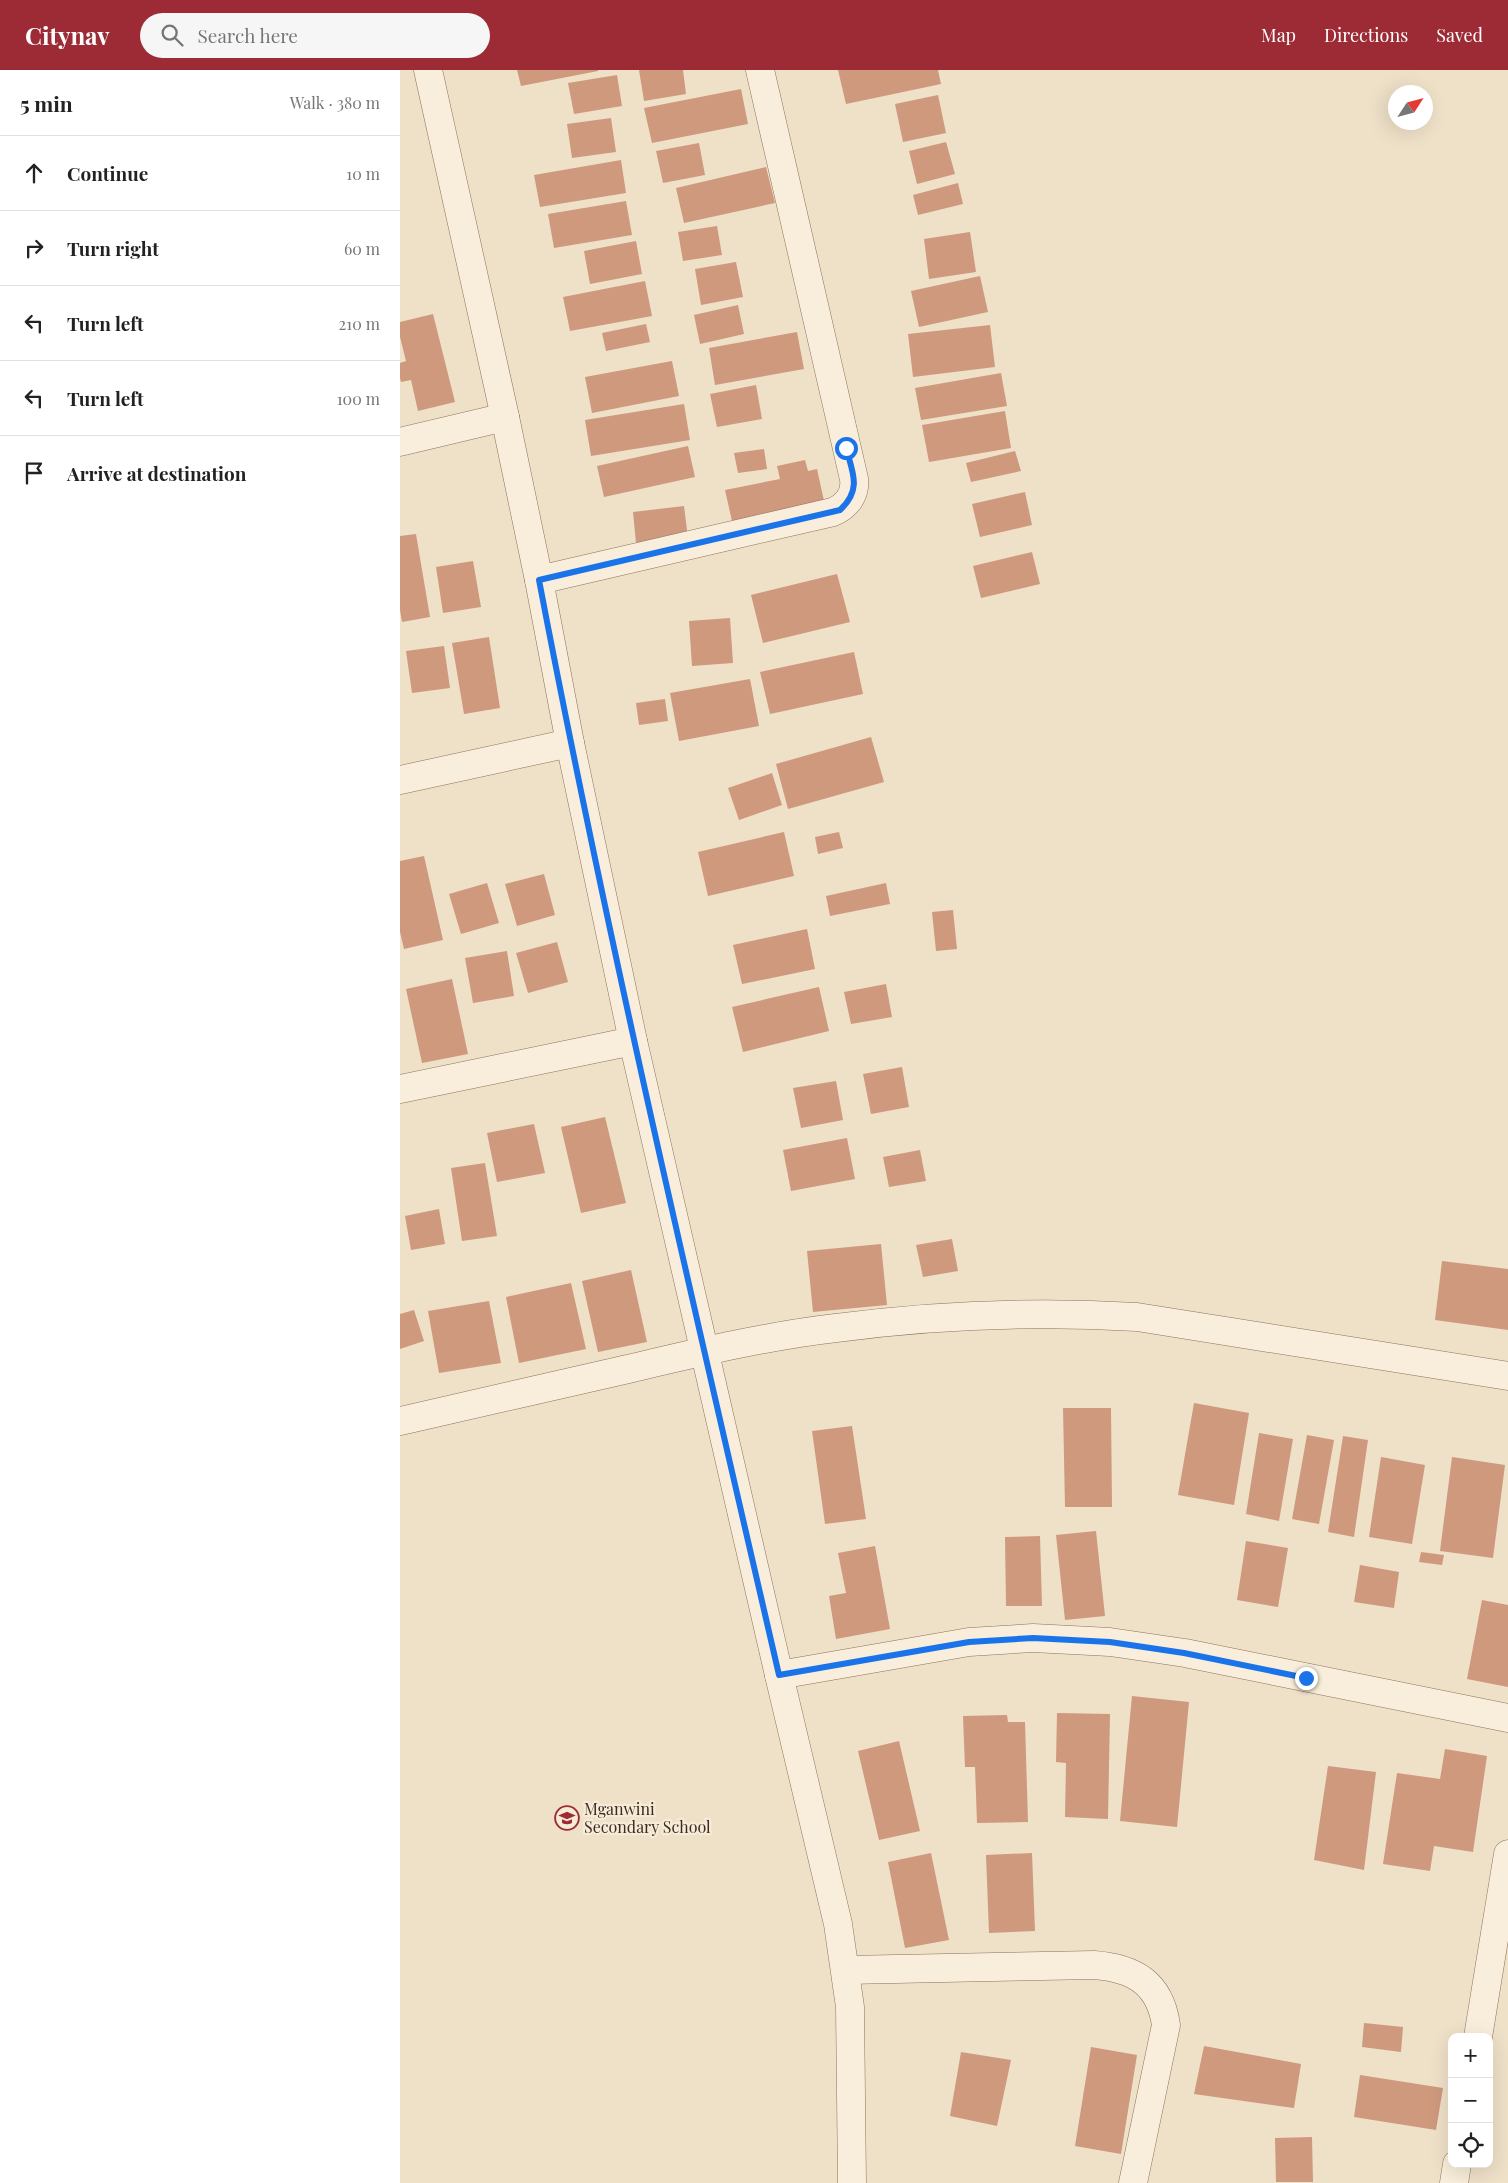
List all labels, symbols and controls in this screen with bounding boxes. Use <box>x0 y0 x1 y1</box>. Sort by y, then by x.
search box <box>140 13 490 58</box>
text: Citynav <box>25 19 110 51</box>
icon: search <box>158 21 186 49</box>
text: Search here <box>198 22 298 48</box>
text: Map <box>1261 23 1296 47</box>
text: Directions <box>1324 23 1408 47</box>
text: Saved <box>1436 23 1483 47</box>
north arrow <box>1388 85 1433 130</box>
text: 5 min <box>20 89 73 117</box>
text: Walk · 380 m <box>290 92 380 113</box>
icon: ahead <box>20 159 48 187</box>
text: Continue <box>67 160 148 186</box>
text: 10 m <box>346 163 380 184</box>
icon: right <box>20 234 48 262</box>
text: Turn right <box>67 235 159 261</box>
text: 60 m <box>344 238 380 259</box>
icon: left <box>20 309 48 337</box>
text: Turn left <box>67 310 144 336</box>
text: 210 m <box>339 313 380 334</box>
icon: left <box>20 384 48 412</box>
text: Turn left <box>67 385 144 411</box>
text: 100 m <box>337 388 380 409</box>
route start <box>835 437 858 460</box>
icon: arrive <box>20 459 48 487</box>
text: Arrive at destination <box>67 460 247 486</box>
route end <box>1295 1667 1318 1690</box>
place label: Mganwini Secondary School <box>584 1798 711 1837</box>
school or university icon: Mganwini Secondary School <box>554 1805 580 1831</box>
map controls <box>1448 2033 1493 2168</box>
button: + <box>1448 2033 1493 2078</box>
button: − <box>1448 2078 1493 2123</box>
button: locate <box>1448 2123 1493 2168</box>

